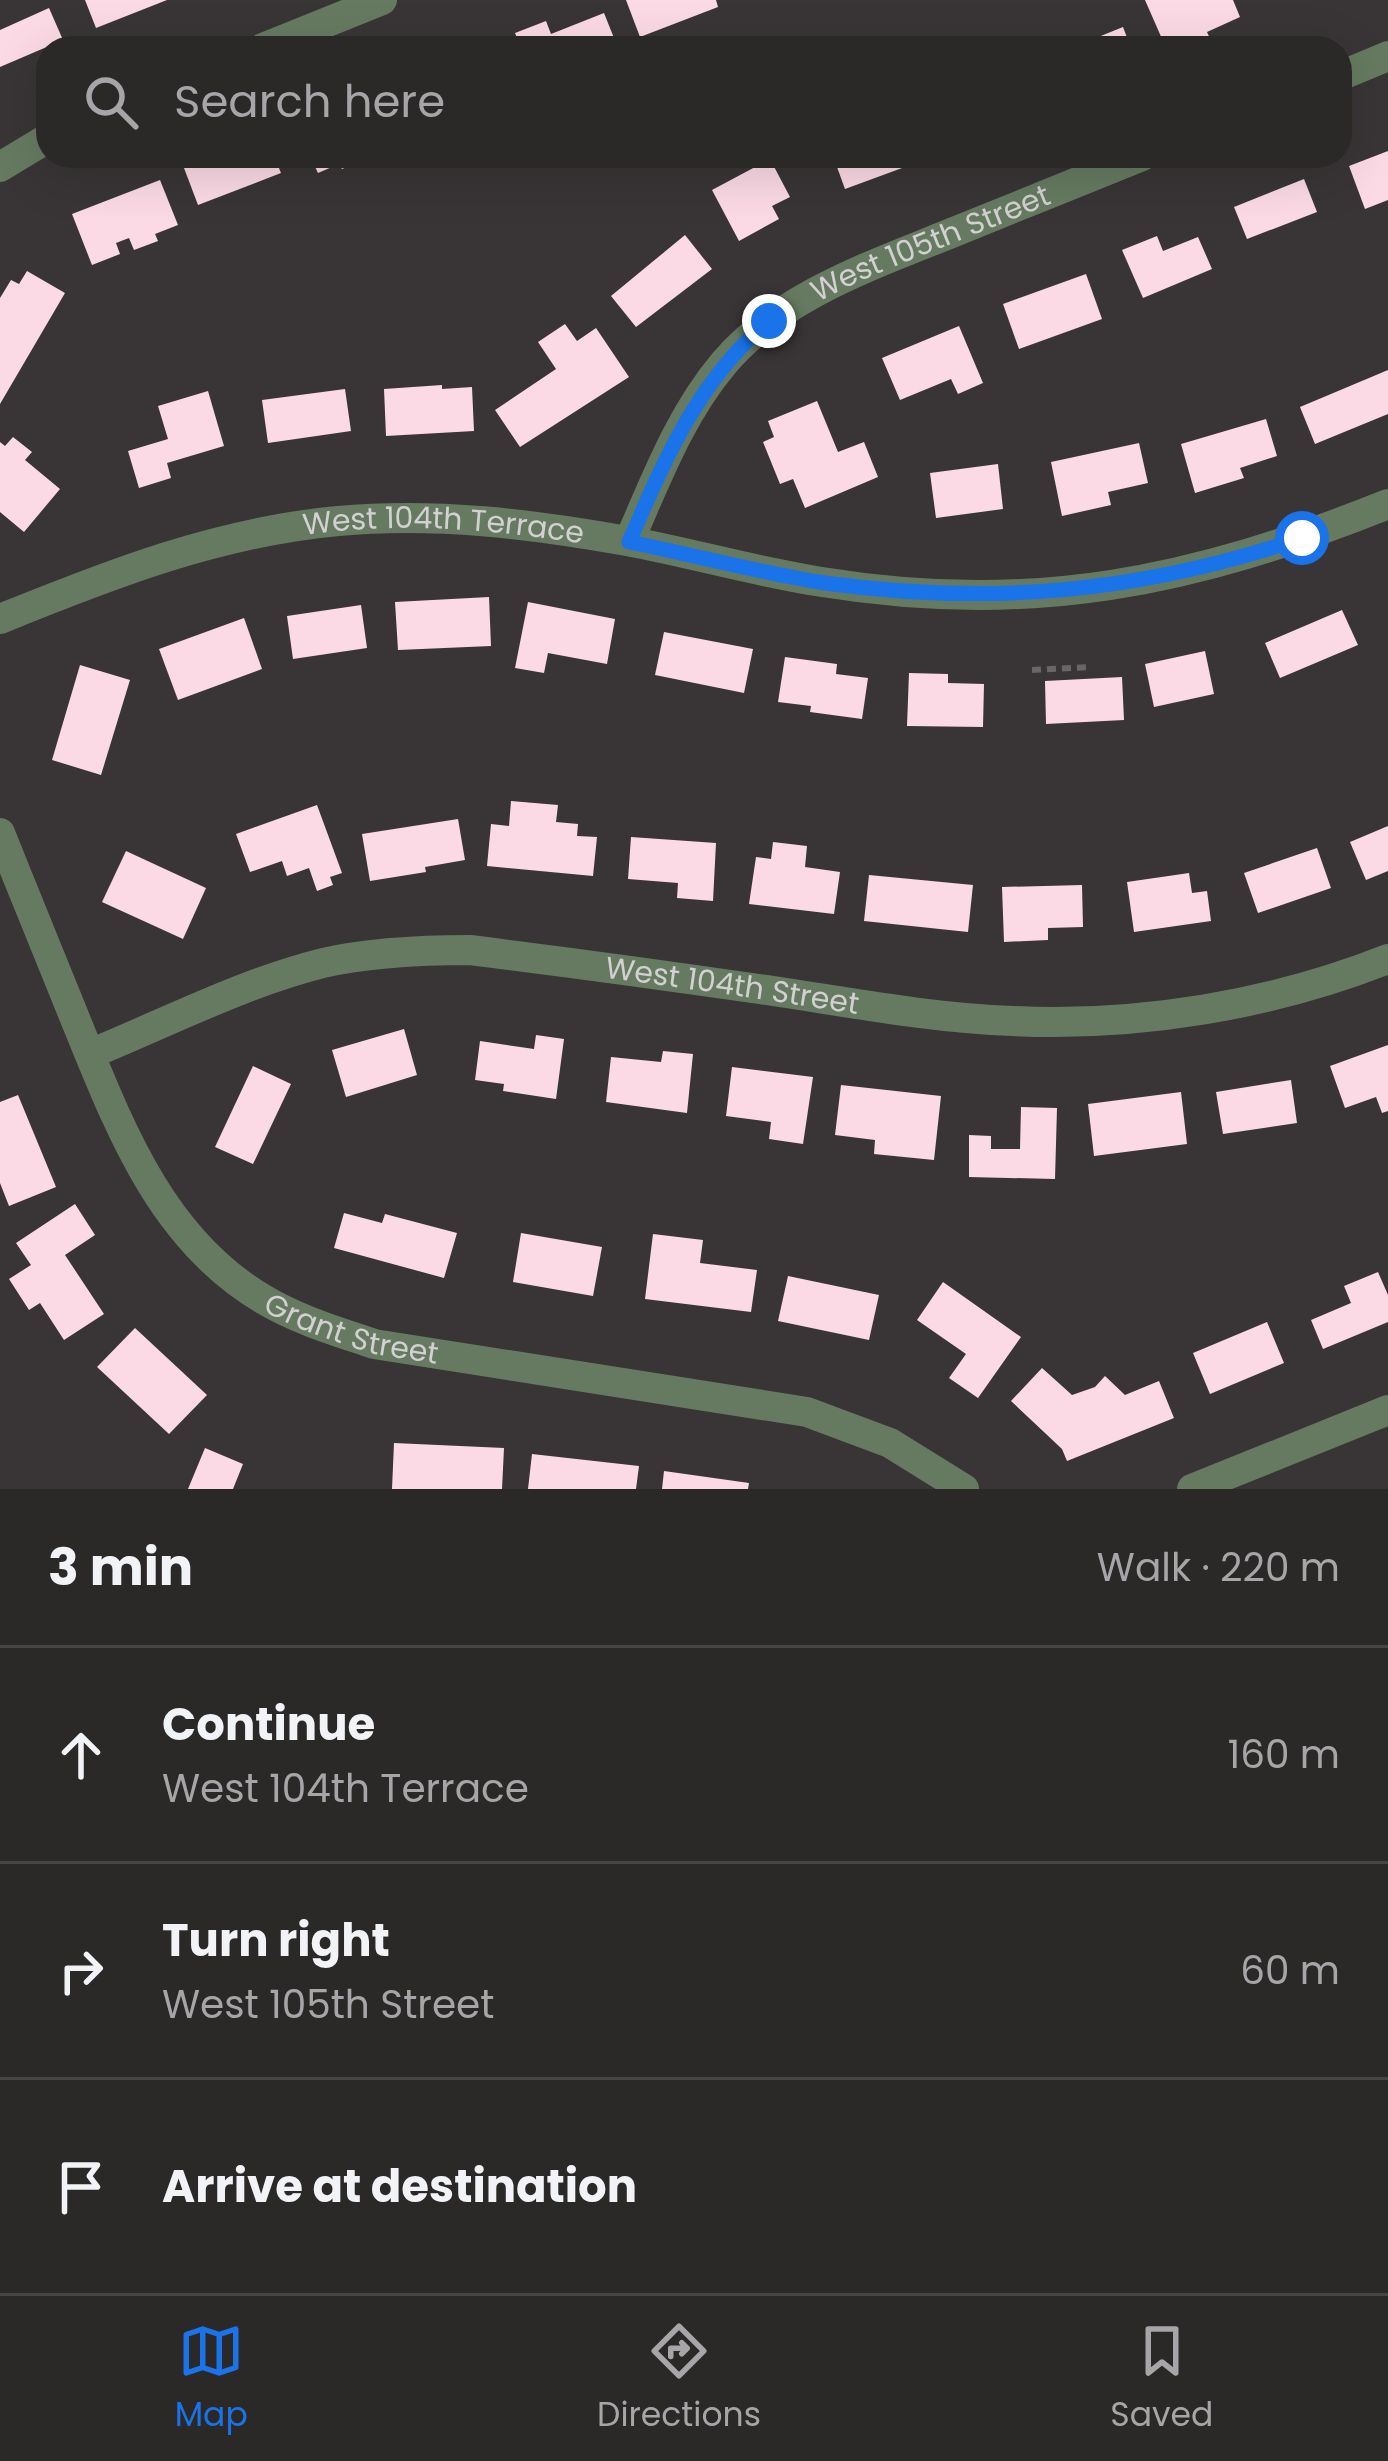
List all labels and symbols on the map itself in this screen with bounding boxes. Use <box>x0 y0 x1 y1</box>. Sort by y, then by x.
street label: West 105th Street <box>803 173 1056 312</box>
route end <box>742 294 796 348</box>
street label: West 104th Terrace <box>300 496 587 554</box>
route start <box>1275 511 1329 565</box>
street label: West 104th Street <box>603 946 862 1025</box>
street label: Grant Street <box>257 1282 442 1375</box>

